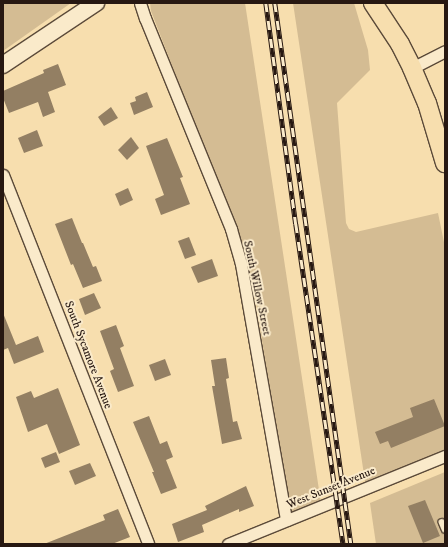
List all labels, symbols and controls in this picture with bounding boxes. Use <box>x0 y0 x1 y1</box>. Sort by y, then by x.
street label: South Willow Street <box>240 239 274 337</box>
street label: South Sycamore Avenue <box>61 299 115 411</box>
street label: West Sunset Avenue <box>285 464 377 512</box>

